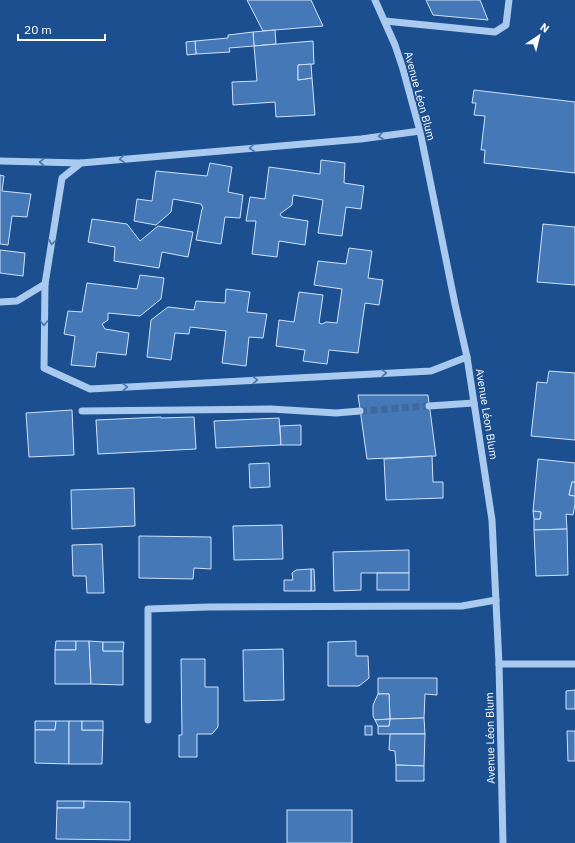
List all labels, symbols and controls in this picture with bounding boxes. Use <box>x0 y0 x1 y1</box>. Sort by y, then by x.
scale bar <box>18 16 105 42</box>
north arrow <box>519 16 559 56</box>
text: N <box>537 20 552 36</box>
text: 20 m <box>24 22 52 37</box>
street label: Avenue Léon Blum <box>401 50 439 142</box>
one-way arrow <box>378 131 384 140</box>
one-way arrow <box>249 144 255 153</box>
one-way arrow <box>119 155 125 164</box>
one-way arrow <box>39 158 45 166</box>
one-way arrow <box>48 239 57 245</box>
one-way arrow <box>40 320 49 326</box>
street label: Avenue Léon Blum <box>473 368 501 460</box>
one-way arrow <box>381 369 387 377</box>
one-way arrow <box>252 376 258 384</box>
one-way arrow <box>122 383 128 391</box>
street label: Avenue Léon Blum <box>482 692 498 784</box>

